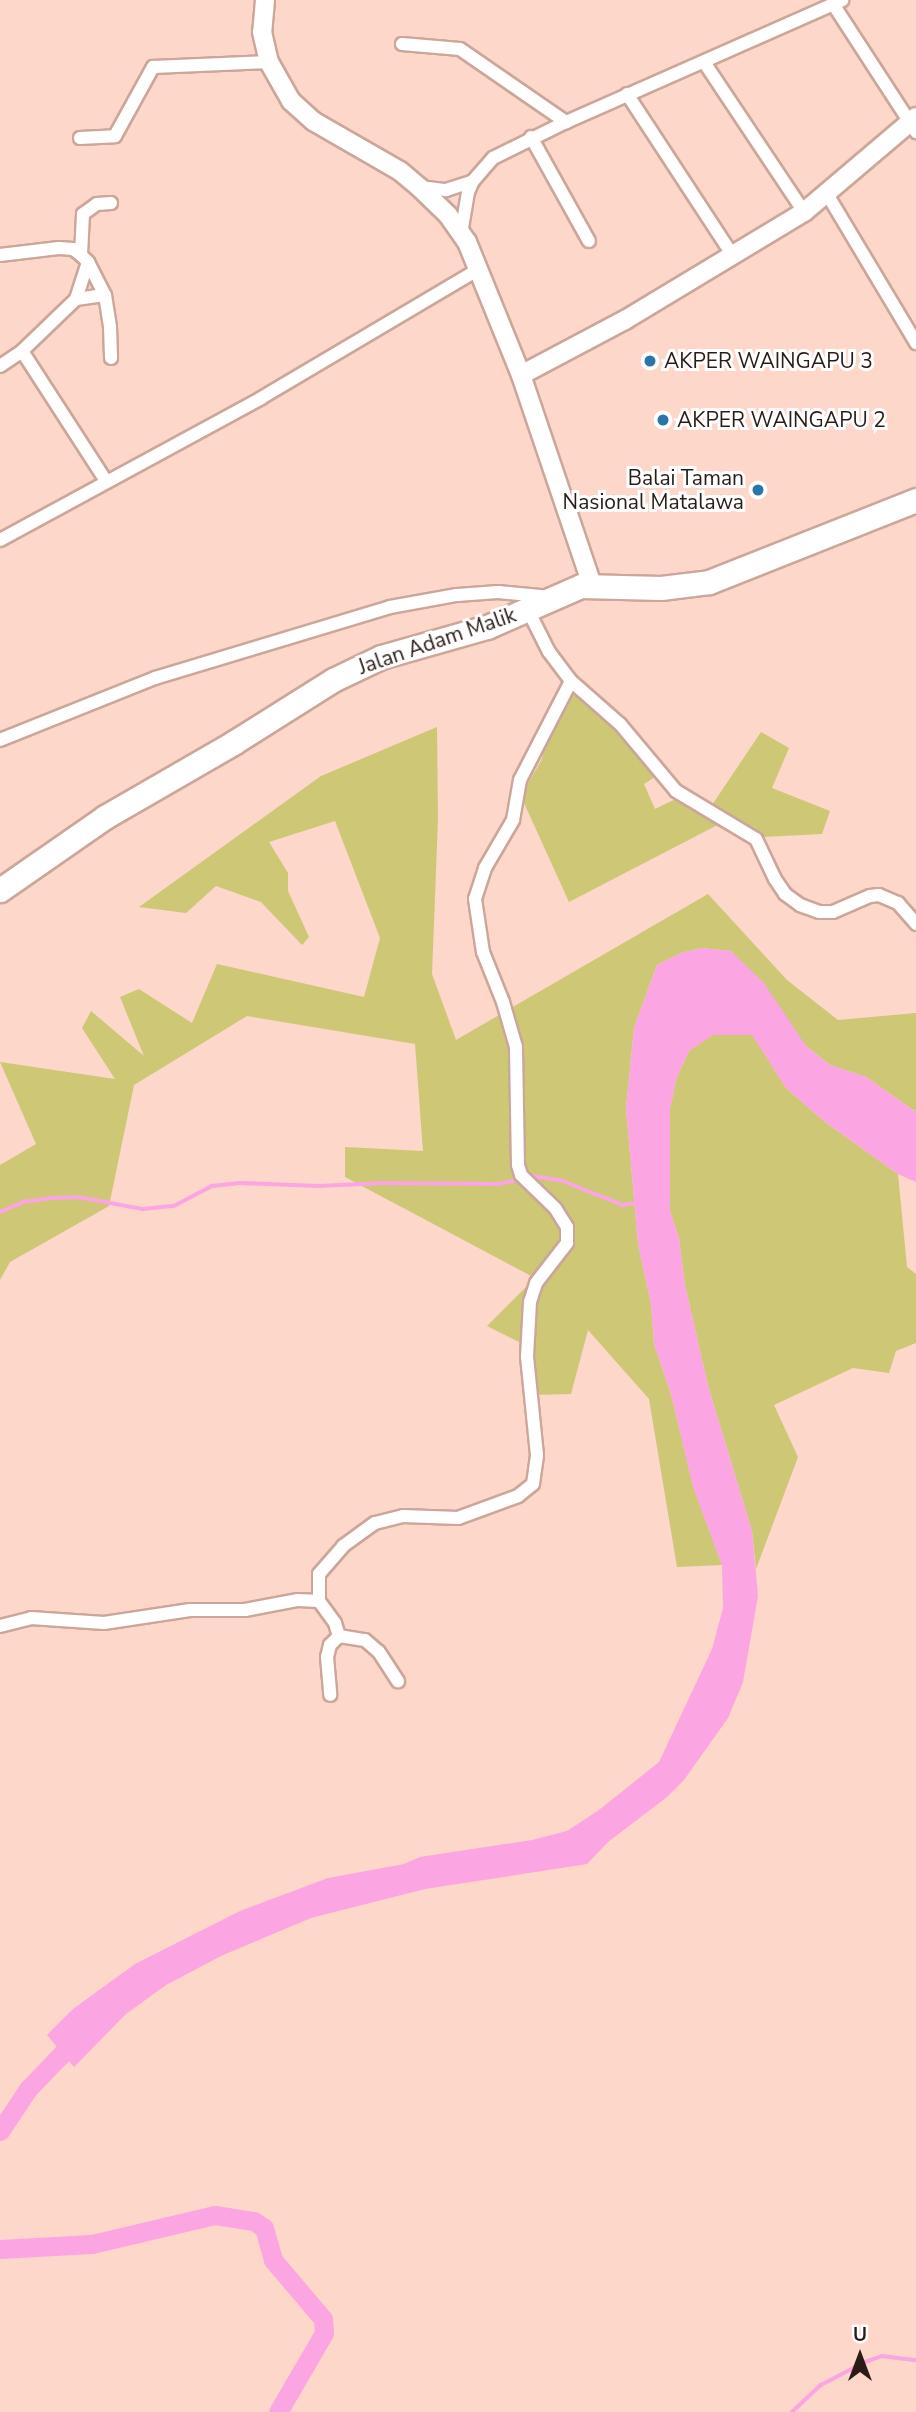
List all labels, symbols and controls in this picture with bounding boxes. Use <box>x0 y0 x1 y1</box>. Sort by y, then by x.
place label: AKPER WAINGAPU 3 <box>664 348 873 374</box>
marker: AKPER WAINGAPU 3 <box>642 353 658 369</box>
place label: AKPER WAINGAPU 2 <box>677 407 886 433</box>
marker: AKPER WAINGAPU 2 <box>655 412 671 428</box>
place label: Balai Taman Nasional Matalawa <box>563 465 744 515</box>
marker: Balai Taman Nasional Matalawa <box>750 482 766 498</box>
street label: Jalan Adam Malik <box>355 602 519 680</box>
north arrow <box>825 2321 895 2391</box>
text: U <box>853 2322 867 2348</box>

